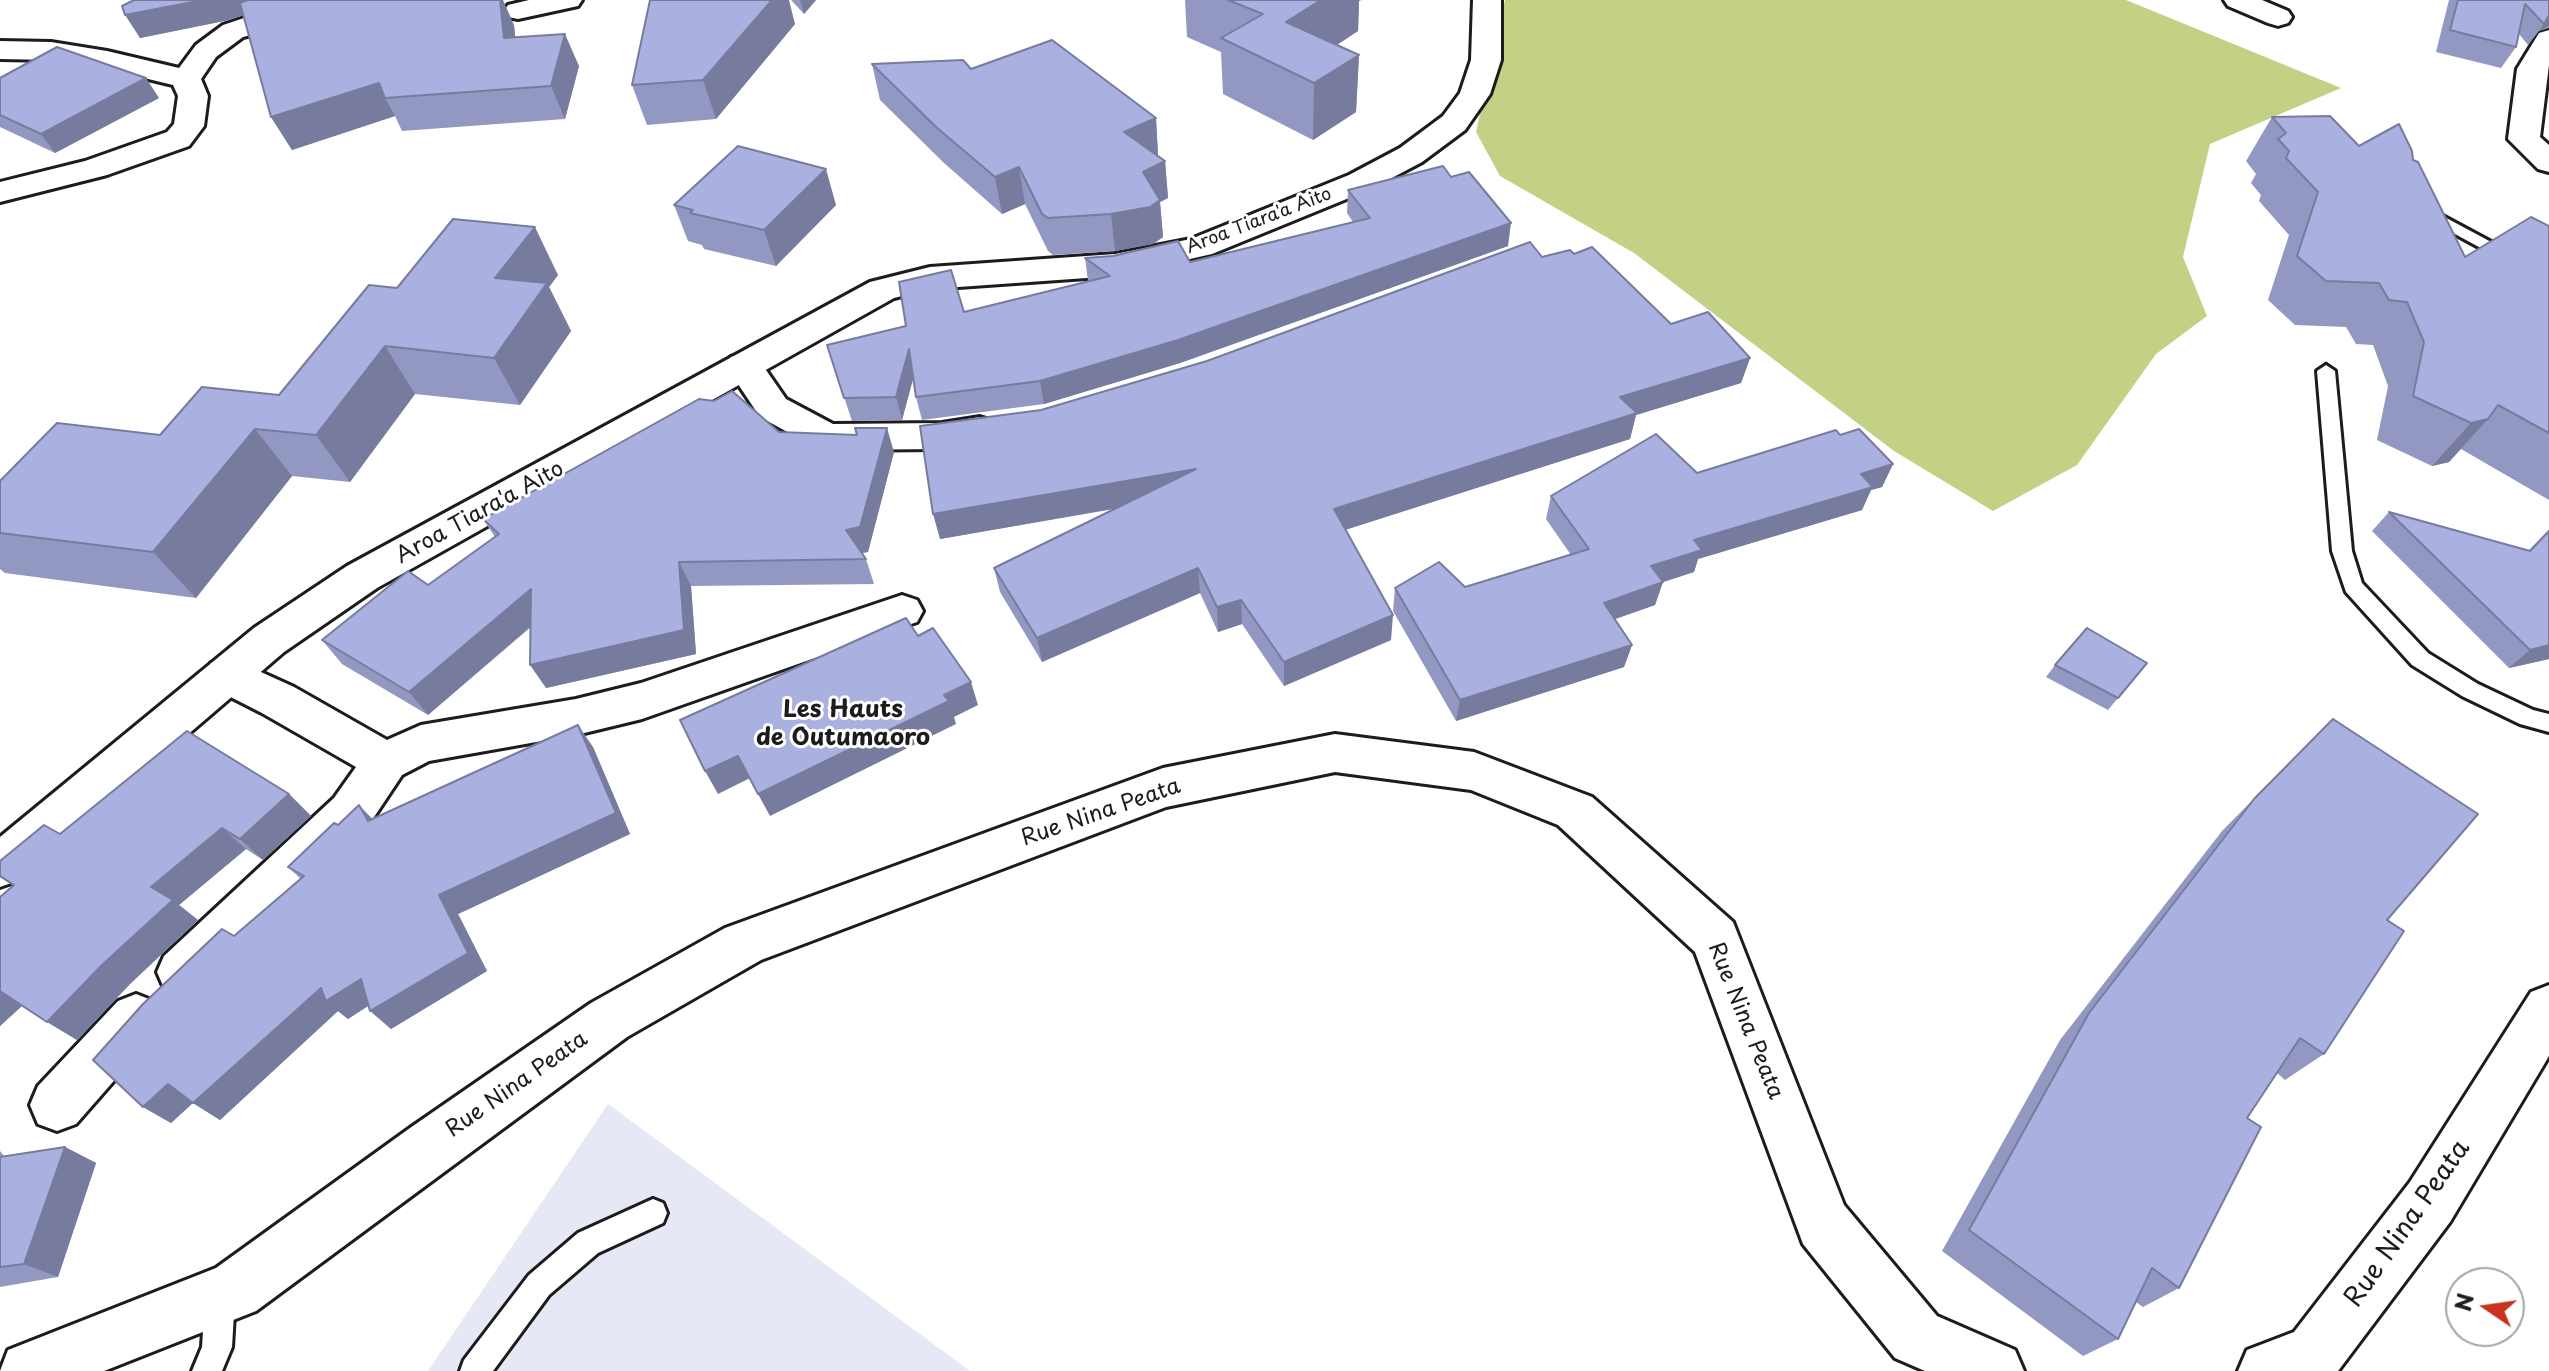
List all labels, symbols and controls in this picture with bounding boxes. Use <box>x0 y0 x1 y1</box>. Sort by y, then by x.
street label: Aroa Tiara'a Aito <box>1183 183 1335 259</box>
street label: Aroa Tiara'a Aito <box>391 456 569 570</box>
district label: Les Hauts de Outumaoro <box>756 696 930 752</box>
street label: Rue Nina Peata <box>1018 773 1184 853</box>
street label: Rue Nina Peata <box>1702 939 1788 1103</box>
street label: Rue Nina Peata <box>441 1026 593 1144</box>
street label: Rue Nina Peata <box>2339 1134 2477 1314</box>
north arrow <box>2445 1267 2525 1347</box>

